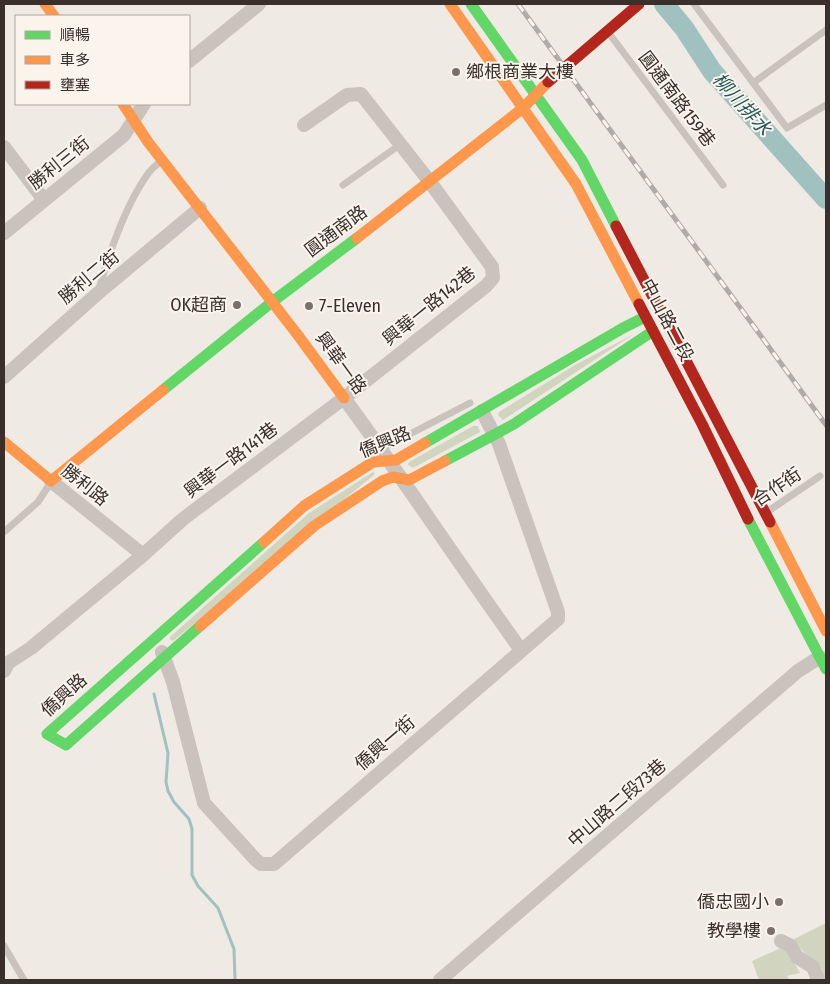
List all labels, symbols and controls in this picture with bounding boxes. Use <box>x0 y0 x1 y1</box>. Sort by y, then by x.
legend <box>15 15 190 105</box>
text: 順暢 <box>60 26 90 44</box>
street label: 圓通南路159巷 <box>634 47 720 151</box>
text: 車多 <box>60 51 90 69</box>
place label: 鄉根商業大樓 <box>466 61 574 83</box>
marker: 鄉根商業大樓 <box>450 66 462 78</box>
water label: 柳川排水 <box>708 68 777 141</box>
text: 壅塞 <box>60 76 90 94</box>
street label: 勝利三街 <box>24 132 94 194</box>
street label: 圓通南路 <box>301 201 371 261</box>
street label: 勝利二街 <box>54 245 124 309</box>
street label: 興華一路142巷 <box>378 262 480 350</box>
street label: 中山路二段 <box>636 275 698 365</box>
place label: OK超商 <box>170 294 227 316</box>
place label: 7-Eleven <box>319 295 381 317</box>
marker: OK超商 <box>231 299 243 311</box>
marker: 7-Eleven <box>303 300 315 312</box>
street label: 興華一路 <box>311 327 371 399</box>
street label: 興華一路141巷 <box>180 418 282 502</box>
street label: 僑興路 <box>356 422 414 462</box>
street label: 勝利路 <box>57 459 113 511</box>
street label: 合作街 <box>748 463 806 511</box>
street label: 僑興路 <box>37 669 91 721</box>
street label: 僑興一街 <box>351 711 419 775</box>
street label: 中山路二段73巷 <box>563 754 671 852</box>
place label: 僑忠國小 <box>697 891 769 913</box>
marker: 僑忠國小 <box>773 896 785 908</box>
place label: 教學樓 <box>707 920 761 942</box>
marker: 教學樓 <box>765 925 777 937</box>

